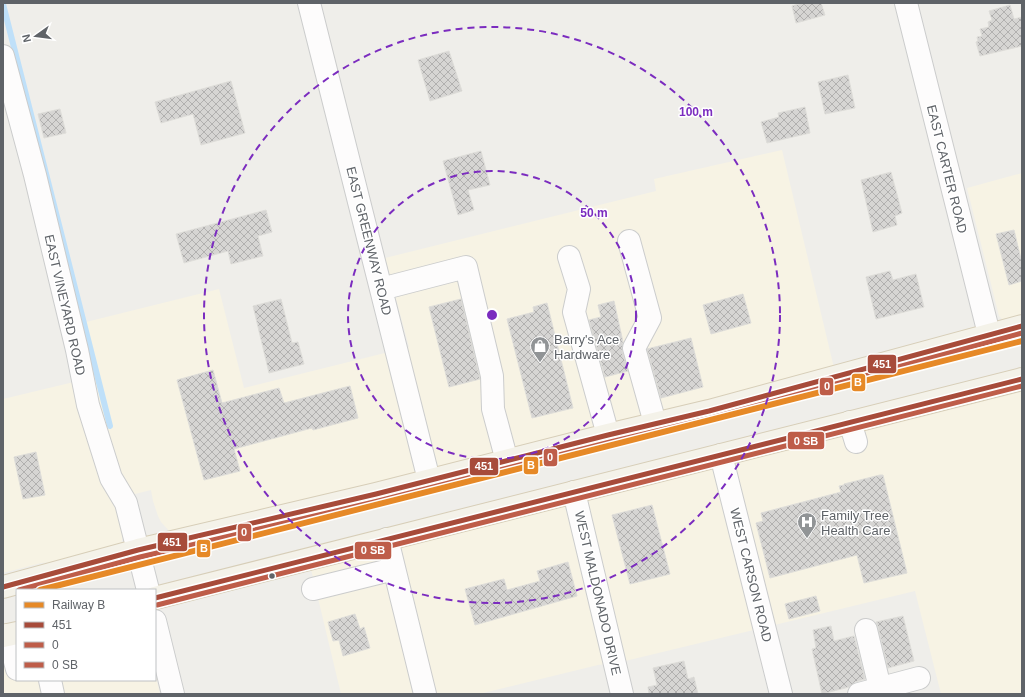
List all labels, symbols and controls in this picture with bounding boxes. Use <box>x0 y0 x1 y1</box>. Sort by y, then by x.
north arrow <box>16 16 56 56</box>
text: N <box>20 33 33 44</box>
street label: EAST CARTER ROAD <box>924 103 970 235</box>
text: 100 m <box>679 105 713 119</box>
street label: EAST GREENWAY ROAD <box>343 165 395 317</box>
text: 50 m <box>580 206 608 220</box>
street label: EAST VINEYARD ROAD <box>41 233 89 377</box>
centre of rings <box>485 308 499 322</box>
place label: Barry's Ace Hardware <box>554 332 619 362</box>
shop icon: Barry's Ace Hardware <box>529 335 551 363</box>
line badge: 451 <box>867 354 897 374</box>
text: 451 <box>873 358 891 370</box>
line badge: B <box>851 373 866 392</box>
text: B <box>854 376 862 388</box>
line badge: 0 <box>819 377 834 396</box>
text: 0 <box>824 380 830 392</box>
line badge: 0 SB <box>787 431 825 450</box>
text: 0 SB <box>794 435 818 447</box>
line badge: 0 <box>543 448 558 467</box>
text: 0 <box>547 451 553 463</box>
line badge: B <box>523 456 539 475</box>
line badge: 451 <box>469 457 499 476</box>
text: B <box>527 459 535 471</box>
text: 451 <box>475 460 493 472</box>
street label: WEST CARSON ROAD <box>727 506 775 644</box>
place label: Family Tree Health Care <box>821 508 890 538</box>
street label: WEST MALDONADO DRIVE <box>572 509 624 677</box>
hospital icon: Family Tree Health Care <box>796 511 818 539</box>
line badge: 0 <box>237 523 252 542</box>
text: 0 <box>241 526 247 538</box>
line badge: 451 <box>157 532 188 552</box>
text: 451 <box>163 536 181 548</box>
line badge: B <box>196 539 211 558</box>
line badge: 0 SB <box>354 541 392 560</box>
text: B <box>200 542 208 554</box>
text: 0 SB <box>361 544 385 556</box>
unlabelled marker <box>267 571 277 581</box>
legend <box>16 589 156 681</box>
text: Railway B <box>52 598 105 612</box>
text: 451 <box>52 618 72 632</box>
text: 0 <box>52 638 59 652</box>
text: 0 SB <box>52 658 78 672</box>

